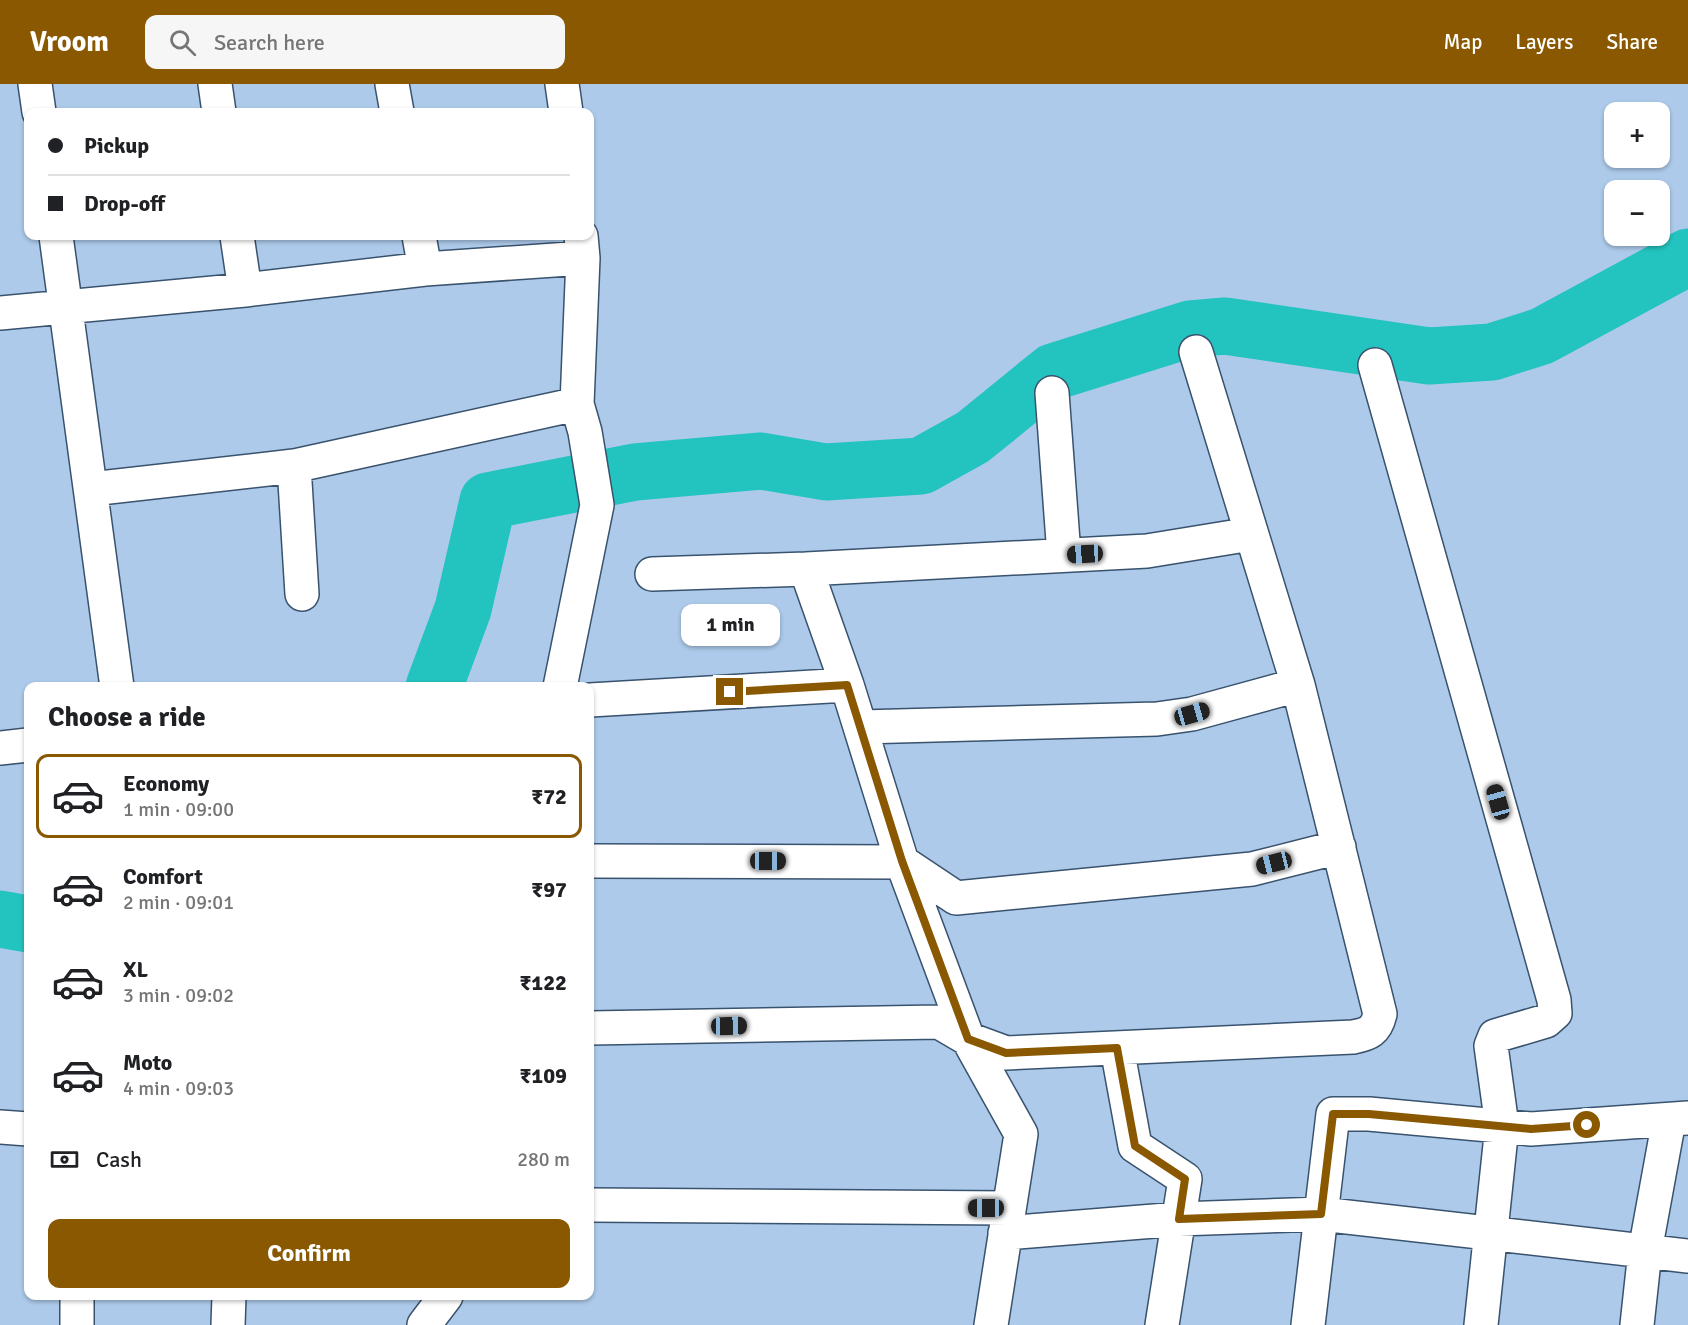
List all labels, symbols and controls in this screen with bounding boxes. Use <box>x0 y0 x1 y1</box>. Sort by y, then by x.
search box <box>145 15 565 69</box>
text: Vroom <box>30 25 109 59</box>
icon: search <box>166 26 199 59</box>
text: Search here <box>214 29 325 56</box>
text: Map <box>1444 29 1482 55</box>
text: Layers <box>1515 29 1573 55</box>
text: Share <box>1606 29 1658 55</box>
map controls <box>1604 102 1670 246</box>
button: + <box>1604 102 1670 168</box>
text: Pickup <box>84 132 149 159</box>
button: − <box>1604 180 1670 246</box>
text: Drop-off <box>84 190 165 217</box>
car <box>1067 544 1103 564</box>
callout: 1 min <box>680 605 780 647</box>
text: 1 min <box>706 612 755 637</box>
route end <box>716 678 743 705</box>
car <box>1172 700 1212 728</box>
text: Choose a ride <box>48 701 206 734</box>
icon: car <box>51 769 105 823</box>
text: Economy <box>123 770 209 797</box>
car <box>1484 782 1512 822</box>
text: ₹72 <box>531 783 567 810</box>
text: 1 min · 09:00 <box>123 797 234 822</box>
car <box>1254 850 1294 876</box>
car <box>750 852 786 870</box>
icon: car <box>51 862 105 916</box>
text: Comfort <box>123 863 203 890</box>
text: ₹97 <box>531 876 567 903</box>
text: 2 min · 09:01 <box>123 890 234 915</box>
icon: car <box>51 955 105 1009</box>
text: XL <box>123 956 148 983</box>
text: ₹122 <box>519 969 567 996</box>
text: 3 min · 09:02 <box>123 983 234 1008</box>
car <box>711 1017 747 1035</box>
icon: car <box>51 1048 105 1102</box>
text: Moto <box>123 1049 172 1076</box>
text: ₹109 <box>519 1062 567 1089</box>
text: 4 min · 09:03 <box>123 1076 234 1101</box>
route start <box>1573 1111 1600 1138</box>
icon: cash <box>48 1143 81 1176</box>
text: Cash <box>96 1146 142 1173</box>
text: 280 m <box>517 1147 570 1172</box>
car <box>968 1199 1004 1217</box>
button: Confirm <box>48 1219 570 1288</box>

